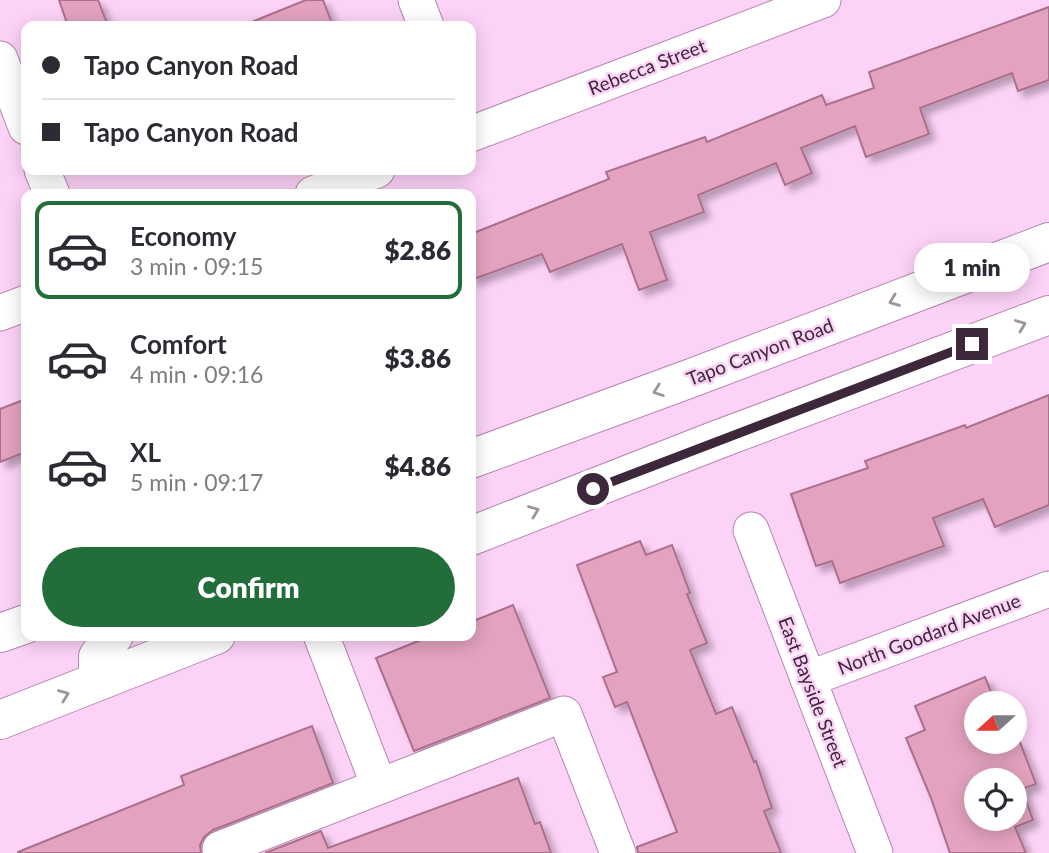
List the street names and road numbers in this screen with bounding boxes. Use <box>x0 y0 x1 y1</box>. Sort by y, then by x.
street label: Rebecca Street <box>585 33 709 100</box>
street label: Tapo Canyon Road <box>683 313 836 390</box>
street label: North Goodard Avenue <box>834 588 1023 679</box>
street label: East Bayside Street <box>774 613 853 771</box>

